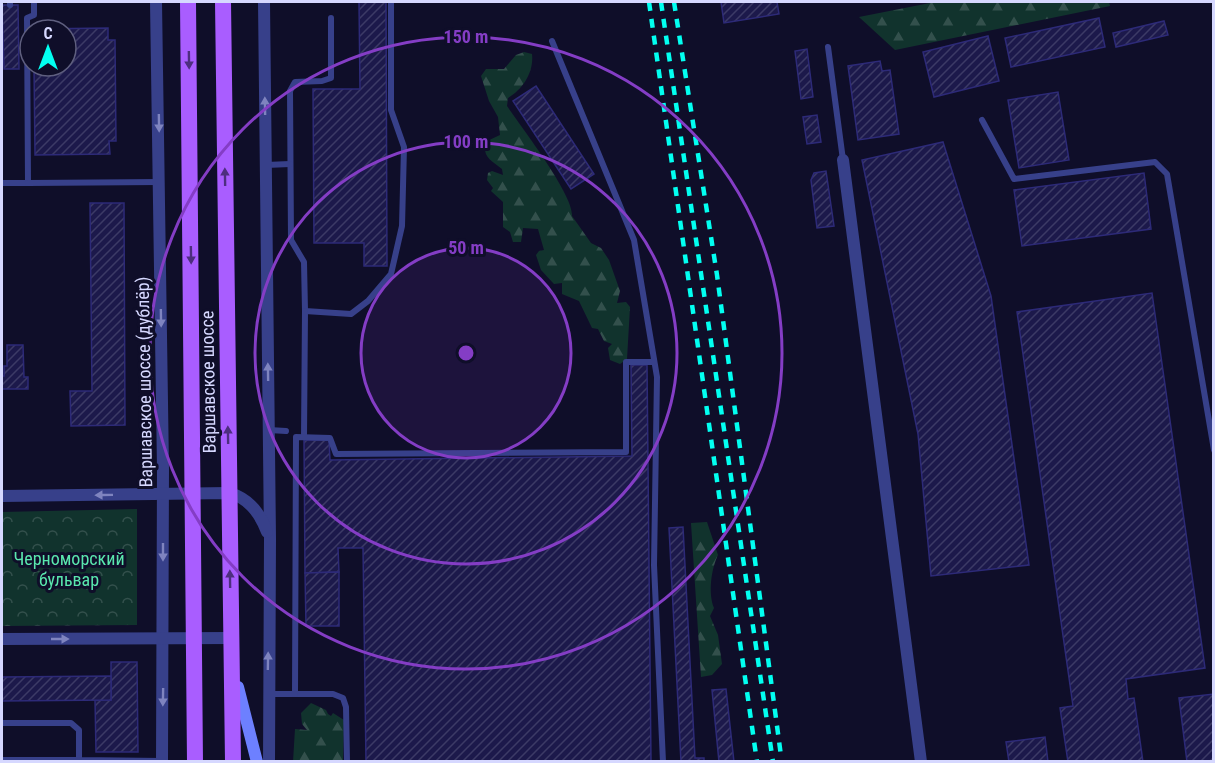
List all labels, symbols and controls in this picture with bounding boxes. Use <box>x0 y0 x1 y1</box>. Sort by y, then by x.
north arrow <box>18 18 78 78</box>
text: С <box>43 24 53 43</box>
text: 150 m <box>444 26 488 47</box>
one-way arrow <box>184 50 194 69</box>
one-way arrow <box>260 97 270 116</box>
one-way arrow <box>154 113 164 132</box>
text: 100 m <box>444 131 488 152</box>
one-way arrow <box>220 167 230 186</box>
text: 50 m <box>448 237 484 258</box>
one-way arrow <box>186 245 196 264</box>
street label: Варшавское шоссе (дублёр) <box>132 276 157 488</box>
one-way arrow <box>157 308 166 327</box>
street label: Варшавское шоссе <box>196 310 220 454</box>
centre of rings <box>456 343 476 363</box>
one-way arrow <box>263 362 273 381</box>
one-way arrow <box>223 425 233 444</box>
one-way arrow <box>95 490 114 499</box>
one-way arrow <box>158 543 168 562</box>
park label: Черноморский бульвар <box>13 548 125 590</box>
one-way arrow <box>226 570 235 589</box>
one-way arrow <box>50 634 69 644</box>
one-way arrow <box>263 652 273 671</box>
one-way arrow <box>158 687 168 706</box>

